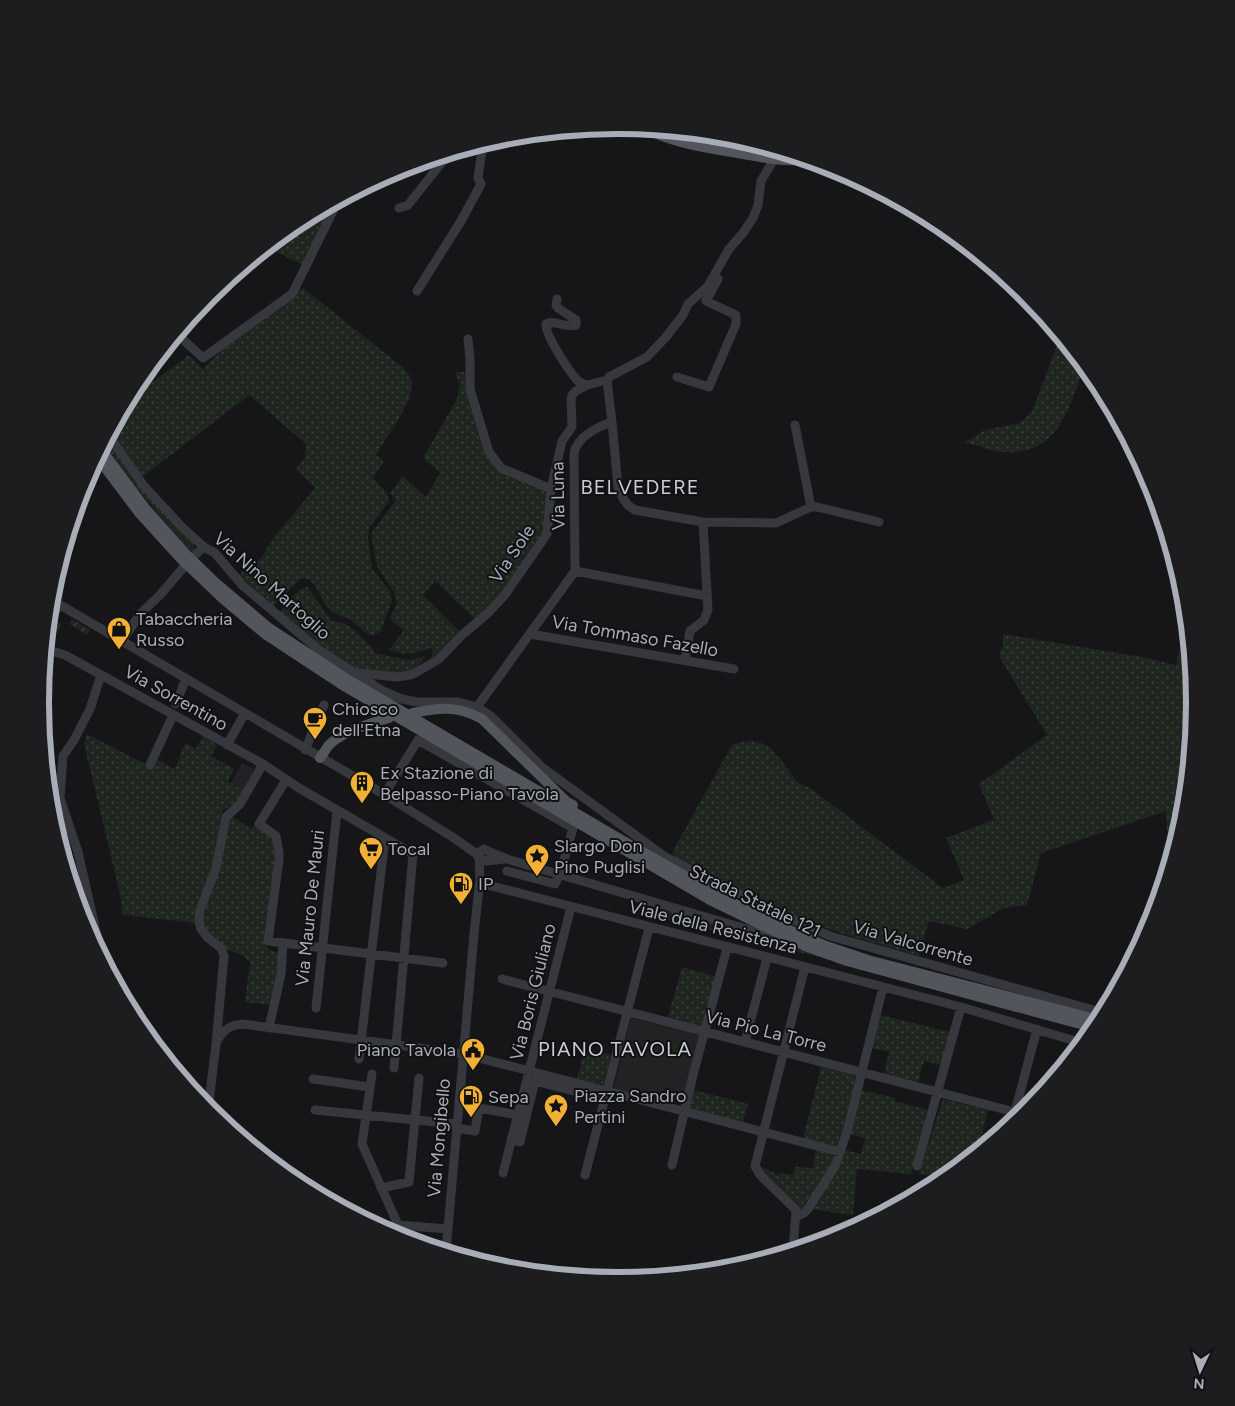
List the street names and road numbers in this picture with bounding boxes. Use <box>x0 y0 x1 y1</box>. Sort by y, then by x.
street label: Via Luna <box>546 461 570 531</box>
street label: Via Sole <box>485 521 540 587</box>
street label: Via Nino Martoglio <box>209 528 335 644</box>
street label: Via Tommaso Fazello <box>550 611 720 661</box>
street label: Via Sorrentino <box>120 660 232 736</box>
street label: Via Mauro De Mauri <box>291 829 329 987</box>
street label: Strada Statale 121 <box>686 860 824 942</box>
street label: Viale della Resistenza <box>627 895 799 959</box>
street label: Via Valcorrente <box>850 915 976 971</box>
street label: Via Boris Giuliano <box>505 921 561 1063</box>
street label: Via Pio La Torre <box>703 1005 829 1057</box>
street label: Via Mongibello <box>423 1078 455 1198</box>

